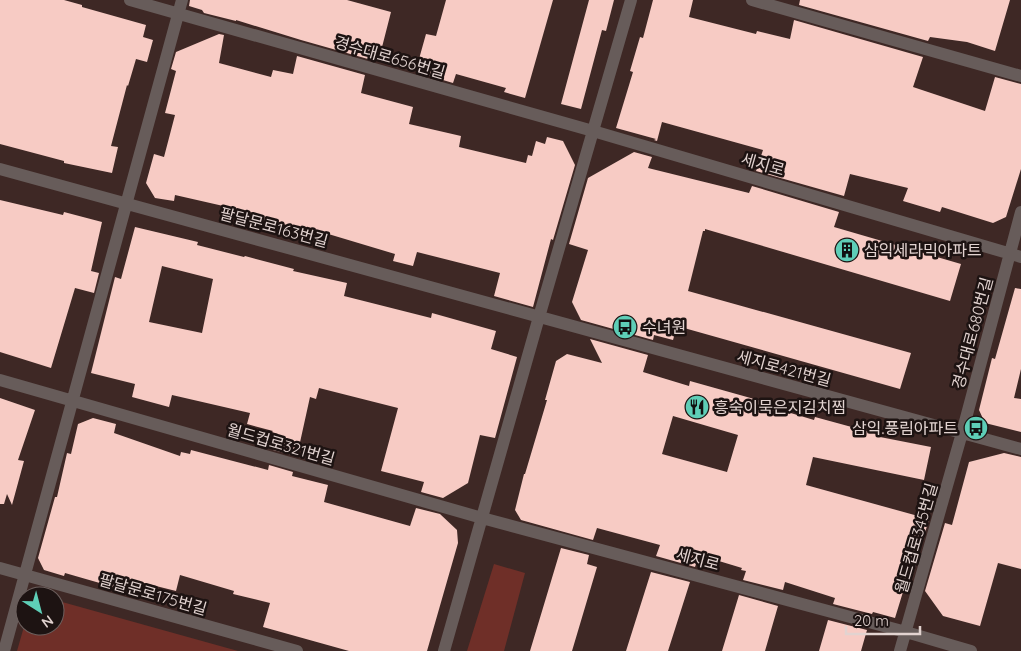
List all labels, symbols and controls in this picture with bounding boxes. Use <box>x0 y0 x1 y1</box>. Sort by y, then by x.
street label: 경수대로656번길 <box>332 32 448 82</box>
street label: 세지로 <box>739 148 787 180</box>
street label: 팔달문로163번길 <box>218 203 330 251</box>
building icon: 삼익세라믹아파트 <box>834 237 860 263</box>
place label: 삼익세라믹아파트 <box>864 240 982 260</box>
street label: 경수대로680번길 <box>947 275 997 391</box>
bus stop icon: 수녀원 <box>612 314 638 340</box>
place label: 수녀원 <box>642 317 686 337</box>
street label: 세지로421번길 <box>735 346 833 390</box>
restaurant icon: 흥숙이묵은지김치찜 <box>684 394 710 420</box>
place label: 흥숙이묵은지김치찜 <box>714 397 846 417</box>
bus stop icon: 삼익.풍림아파트 <box>963 415 989 441</box>
place label: 삼익.풍림아파트 <box>852 418 958 438</box>
street label: 월드컵로321번길 <box>225 419 337 469</box>
street label: 월드컵로345번길 <box>891 480 941 596</box>
street label: 세지로 <box>674 544 722 574</box>
street label: 팔달문로175번길 <box>97 569 209 619</box>
north arrow <box>15 586 65 636</box>
scale bar <box>846 604 920 636</box>
text: N <box>38 611 57 632</box>
text: 20 m <box>854 611 889 630</box>

